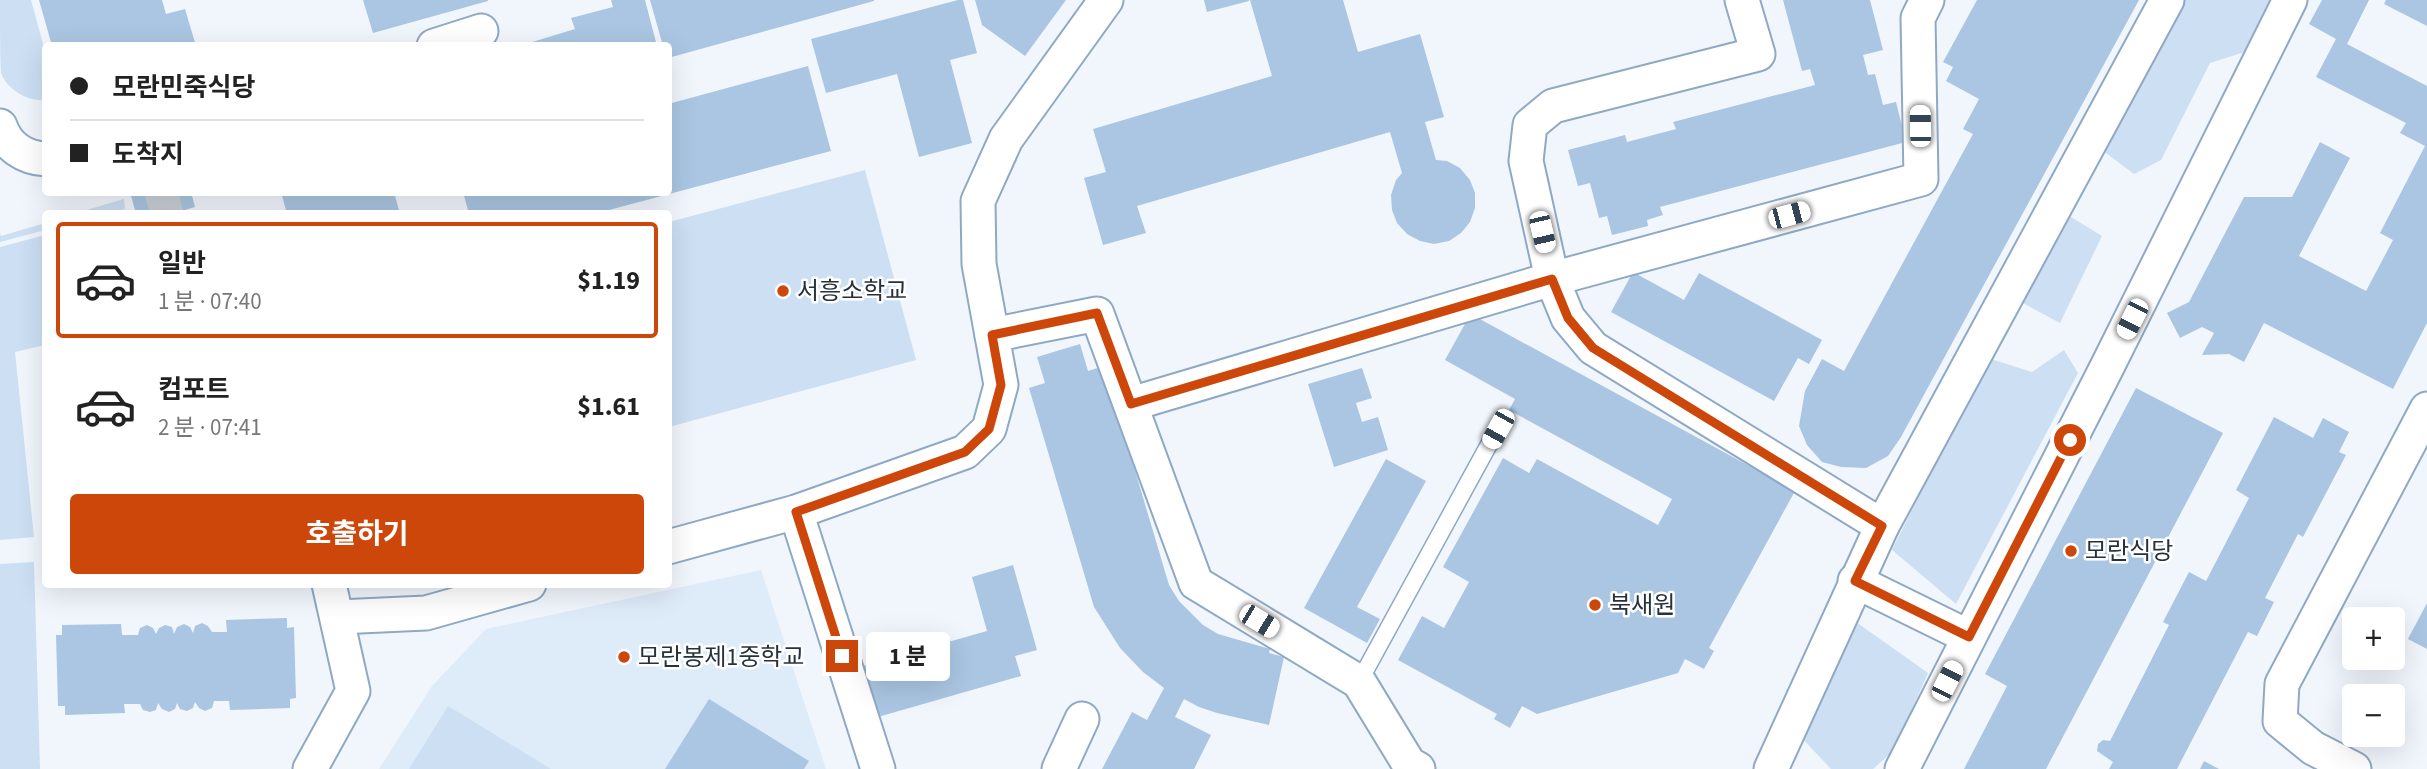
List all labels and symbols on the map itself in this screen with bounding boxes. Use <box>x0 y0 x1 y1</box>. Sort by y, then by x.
car <box>1910 105 1931 147</box>
car <box>1766 199 1813 231</box>
car <box>1528 209 1557 255</box>
place label: 서흥소학교 <box>797 274 907 309</box>
marker: 서흥소학교 <box>775 283 791 299</box>
car <box>2114 296 2151 342</box>
car <box>1479 406 1518 452</box>
route start <box>2054 424 2086 456</box>
place label: 모란식당 <box>2085 534 2173 569</box>
marker: 모란식당 <box>2063 543 2079 559</box>
place label: 북새원 <box>1609 588 1675 623</box>
marker: 북새원 <box>1587 597 1603 613</box>
car <box>1236 601 1283 641</box>
callout: 1 분 <box>866 632 950 680</box>
place label: 모란봉제1중학교 <box>638 640 805 675</box>
route end <box>826 640 858 672</box>
marker: 모란봉제1중학교 <box>616 649 632 665</box>
car <box>1929 658 1966 704</box>

